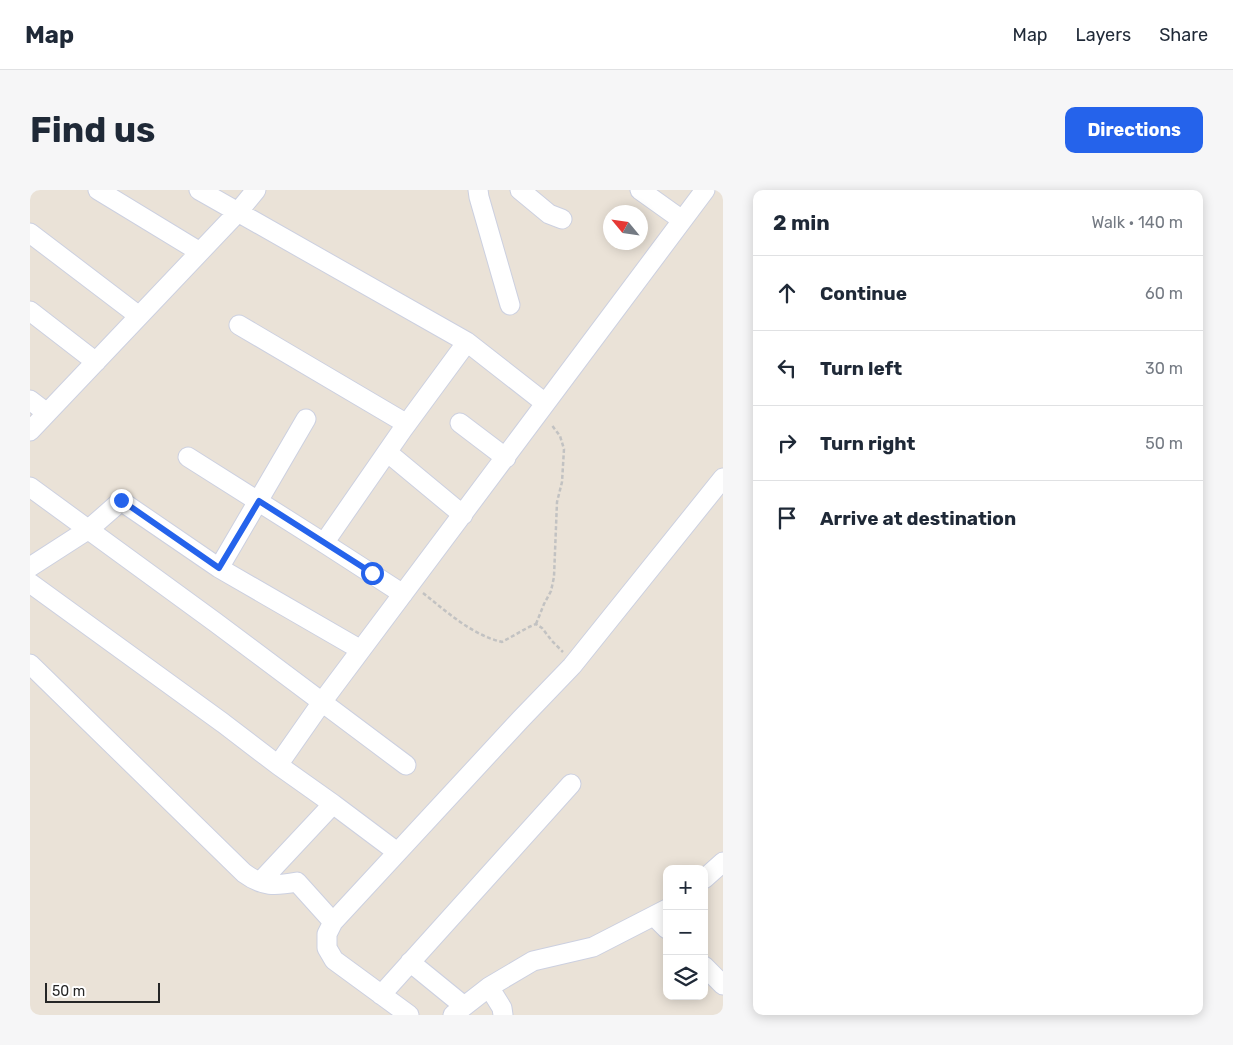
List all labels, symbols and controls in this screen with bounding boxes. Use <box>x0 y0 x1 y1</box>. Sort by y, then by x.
text: Map <box>25 21 74 49</box>
text: Map <box>1013 24 1048 46</box>
text: Layers <box>1076 24 1131 46</box>
text: Share <box>1159 24 1208 46</box>
button: Directions <box>1065 107 1203 153</box>
text: Find us <box>30 109 155 151</box>
north arrow <box>603 205 648 250</box>
text: 2 min <box>773 210 830 235</box>
text: Walk · 140 m <box>1092 213 1183 232</box>
icon: ahead <box>773 279 801 307</box>
text: Continue <box>820 282 907 305</box>
text: 60 m <box>1145 284 1183 303</box>
icon: left <box>773 354 801 382</box>
text: Turn left <box>820 357 902 380</box>
text: 30 m <box>1145 359 1183 378</box>
icon: right <box>773 429 801 457</box>
text: Turn right <box>820 432 915 455</box>
text: 50 m <box>1145 434 1183 453</box>
route end <box>110 489 133 512</box>
icon: arrive <box>773 504 801 532</box>
text: Arrive at destination <box>820 507 1016 530</box>
route start <box>361 562 384 585</box>
map controls <box>663 865 708 1000</box>
button: + <box>663 865 708 910</box>
button: − <box>663 910 708 955</box>
button: layers <box>663 955 708 1000</box>
scale bar <box>45 980 160 1003</box>
text: 50 m <box>52 983 85 1000</box>

